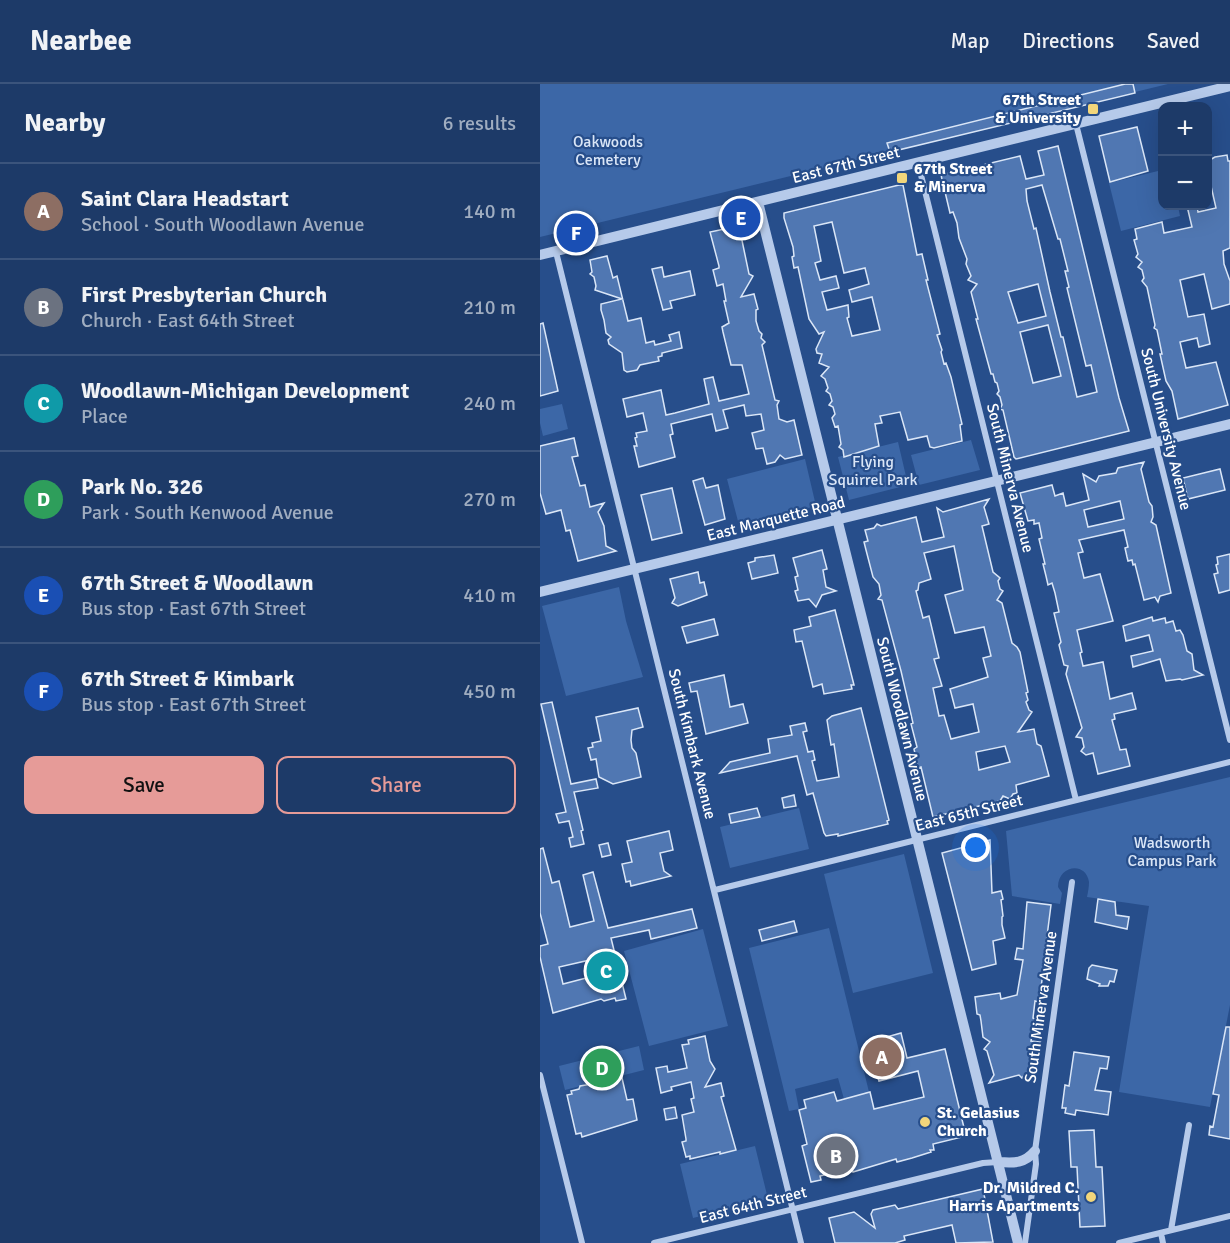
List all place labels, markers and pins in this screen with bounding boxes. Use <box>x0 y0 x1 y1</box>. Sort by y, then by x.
place label: 67th Street & University <box>995 90 1081 128</box>
marker: 67th Street & University <box>1086 102 1100 116</box>
place label: 67th Street & Minerva <box>914 159 992 197</box>
marker: 67th Street & Minerva <box>895 171 909 185</box>
pin: E <box>722 196 760 240</box>
pin: F <box>556 210 596 256</box>
pin: C <box>586 948 626 994</box>
pin: A <box>862 1034 902 1080</box>
pin: D <box>582 1046 622 1090</box>
place label: St. Gelasius Church <box>937 1103 1020 1141</box>
marker: St. Gelasius Church <box>918 1115 932 1129</box>
pin: B <box>816 1134 856 1178</box>
place label: Dr. Mildred C. Harris Apartments <box>949 1178 1079 1216</box>
marker: Dr. Mildred C. Harris Apartments <box>1084 1190 1098 1204</box>

